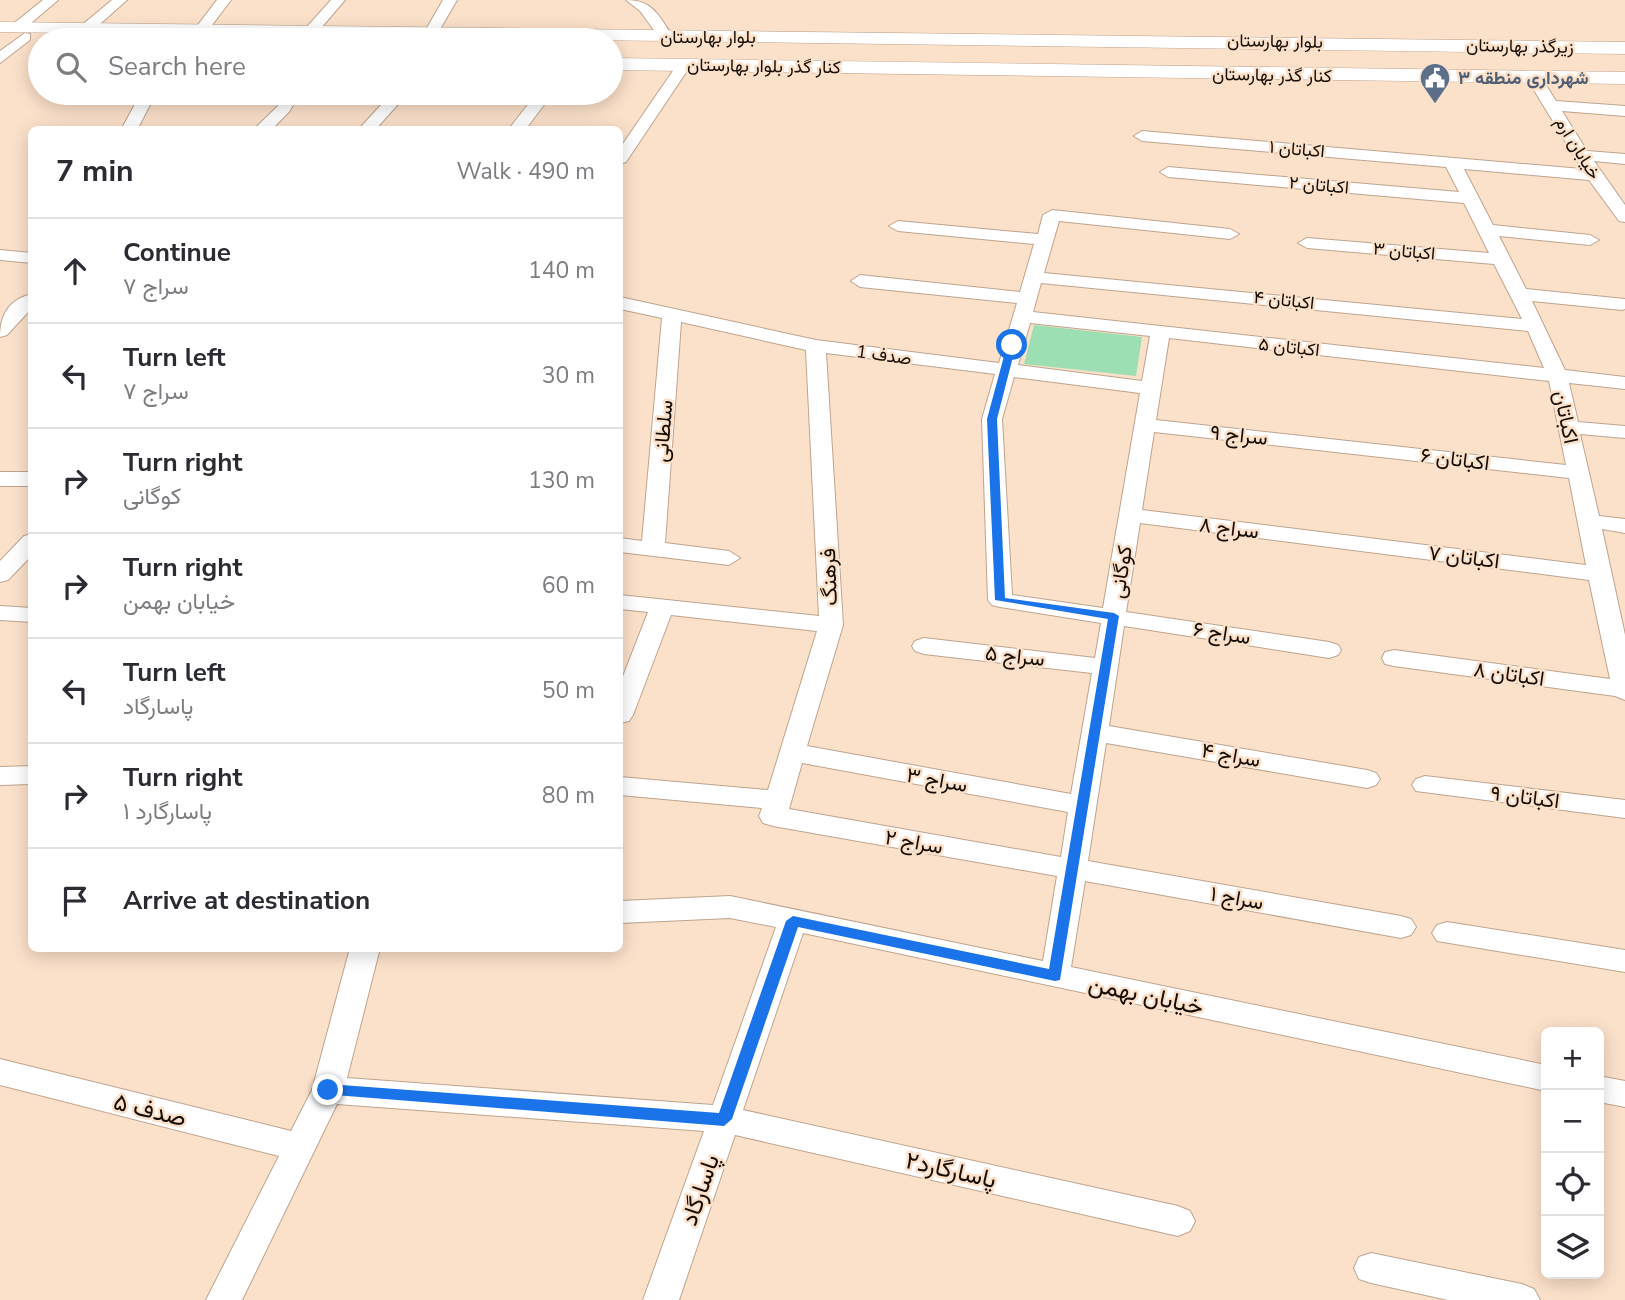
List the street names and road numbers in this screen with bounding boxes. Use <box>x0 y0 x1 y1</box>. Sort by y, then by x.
street label: بلوار بهارستان <box>660 25 756 49</box>
street label: بلوار بهارستان <box>1227 28 1323 54</box>
street label: زیرگذر بهارستان <box>1466 33 1574 59</box>
street label: کنار گذر بلوار بهارستان <box>687 53 841 79</box>
street label: کنار گذر بهارستان <box>1212 62 1332 88</box>
street label: خیابان ارم <box>1549 112 1607 184</box>
street label: اکباتان ۱ <box>1268 135 1326 163</box>
street label: اکباتان ۲ <box>1288 170 1350 200</box>
street label: اکباتان ۳ <box>1372 236 1436 266</box>
street label: اکباتان ۴ <box>1252 285 1316 315</box>
street label: اکباتان ۵ <box>1257 332 1321 362</box>
street label: صدف 1 <box>855 339 913 371</box>
street label: اکباتان <box>1547 388 1585 446</box>
street label: سلطانی <box>646 399 680 463</box>
street label: سراج ۹ <box>1209 418 1269 452</box>
street label: اکباتان ۶ <box>1419 441 1491 477</box>
street label: سراج ۸ <box>1198 510 1260 546</box>
street label: اکباتان ۷ <box>1427 539 1501 575</box>
street label: کوگانی <box>1103 544 1139 600</box>
street label: فرهنگ <box>814 548 844 606</box>
street label: سراج ۶ <box>1191 615 1253 651</box>
street label: سراج ۵ <box>984 639 1046 673</box>
street label: اکباتان ۸ <box>1472 655 1546 693</box>
street label: سراج ۴ <box>1199 736 1263 774</box>
street label: سراج ۳ <box>904 761 970 799</box>
street label: اکباتان ۹ <box>1489 779 1561 815</box>
street label: سراج ۲ <box>883 823 945 861</box>
street label: سراج ۱ <box>1208 880 1266 916</box>
street label: خیابان بهمن <box>1085 967 1207 1023</box>
street label: صدف ۵ <box>110 1086 190 1134</box>
street label: پاسارگارد۲ <box>902 1144 1000 1196</box>
street label: پاسارگاد <box>673 1150 727 1230</box>

